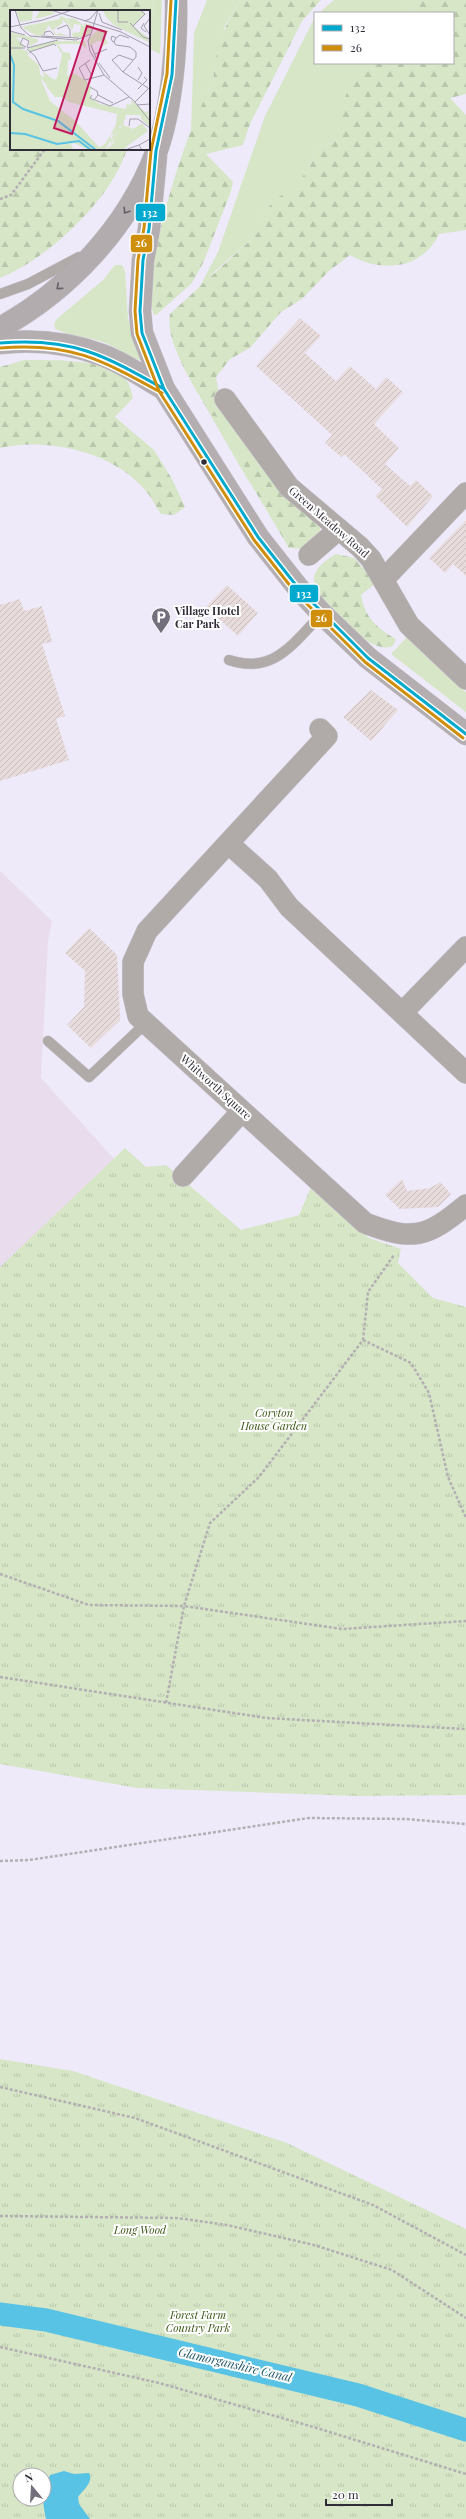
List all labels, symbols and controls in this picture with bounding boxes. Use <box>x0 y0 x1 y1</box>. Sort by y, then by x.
inset map <box>10 10 150 150</box>
legend <box>314 12 454 64</box>
text: 132 <box>350 19 366 35</box>
text: 26 <box>350 39 362 55</box>
line badge: 132 <box>135 203 166 222</box>
text: 132 <box>142 205 158 220</box>
one-way arrow <box>123 207 131 214</box>
line badge: 26 <box>130 234 153 253</box>
text: 26 <box>135 235 147 250</box>
one-way arrow <box>56 282 63 289</box>
unlabelled marker <box>199 457 209 467</box>
street label: Green Meadow Road <box>286 483 373 561</box>
line badge: 132 <box>289 584 319 603</box>
text: 132 <box>296 586 312 601</box>
place label: Village Hotel Car Park <box>174 603 240 631</box>
parking icon: Village Hotel Car Park <box>150 606 172 634</box>
line badge: 26 <box>310 609 333 628</box>
text: 26 <box>315 610 327 625</box>
street label: Whitworth Square <box>177 1050 255 1123</box>
park label: Coryton House Garden <box>240 1405 307 1433</box>
park label: Long Wood <box>113 2222 167 2237</box>
park label: Forest Farm Country Park <box>166 2307 230 2335</box>
water label: Glamorganshire Canal <box>177 2343 294 2385</box>
north arrow <box>12 2467 52 2507</box>
text: N <box>23 2469 35 2485</box>
scale bar <box>326 2481 392 2507</box>
text: 20 m <box>332 2486 359 2502</box>

